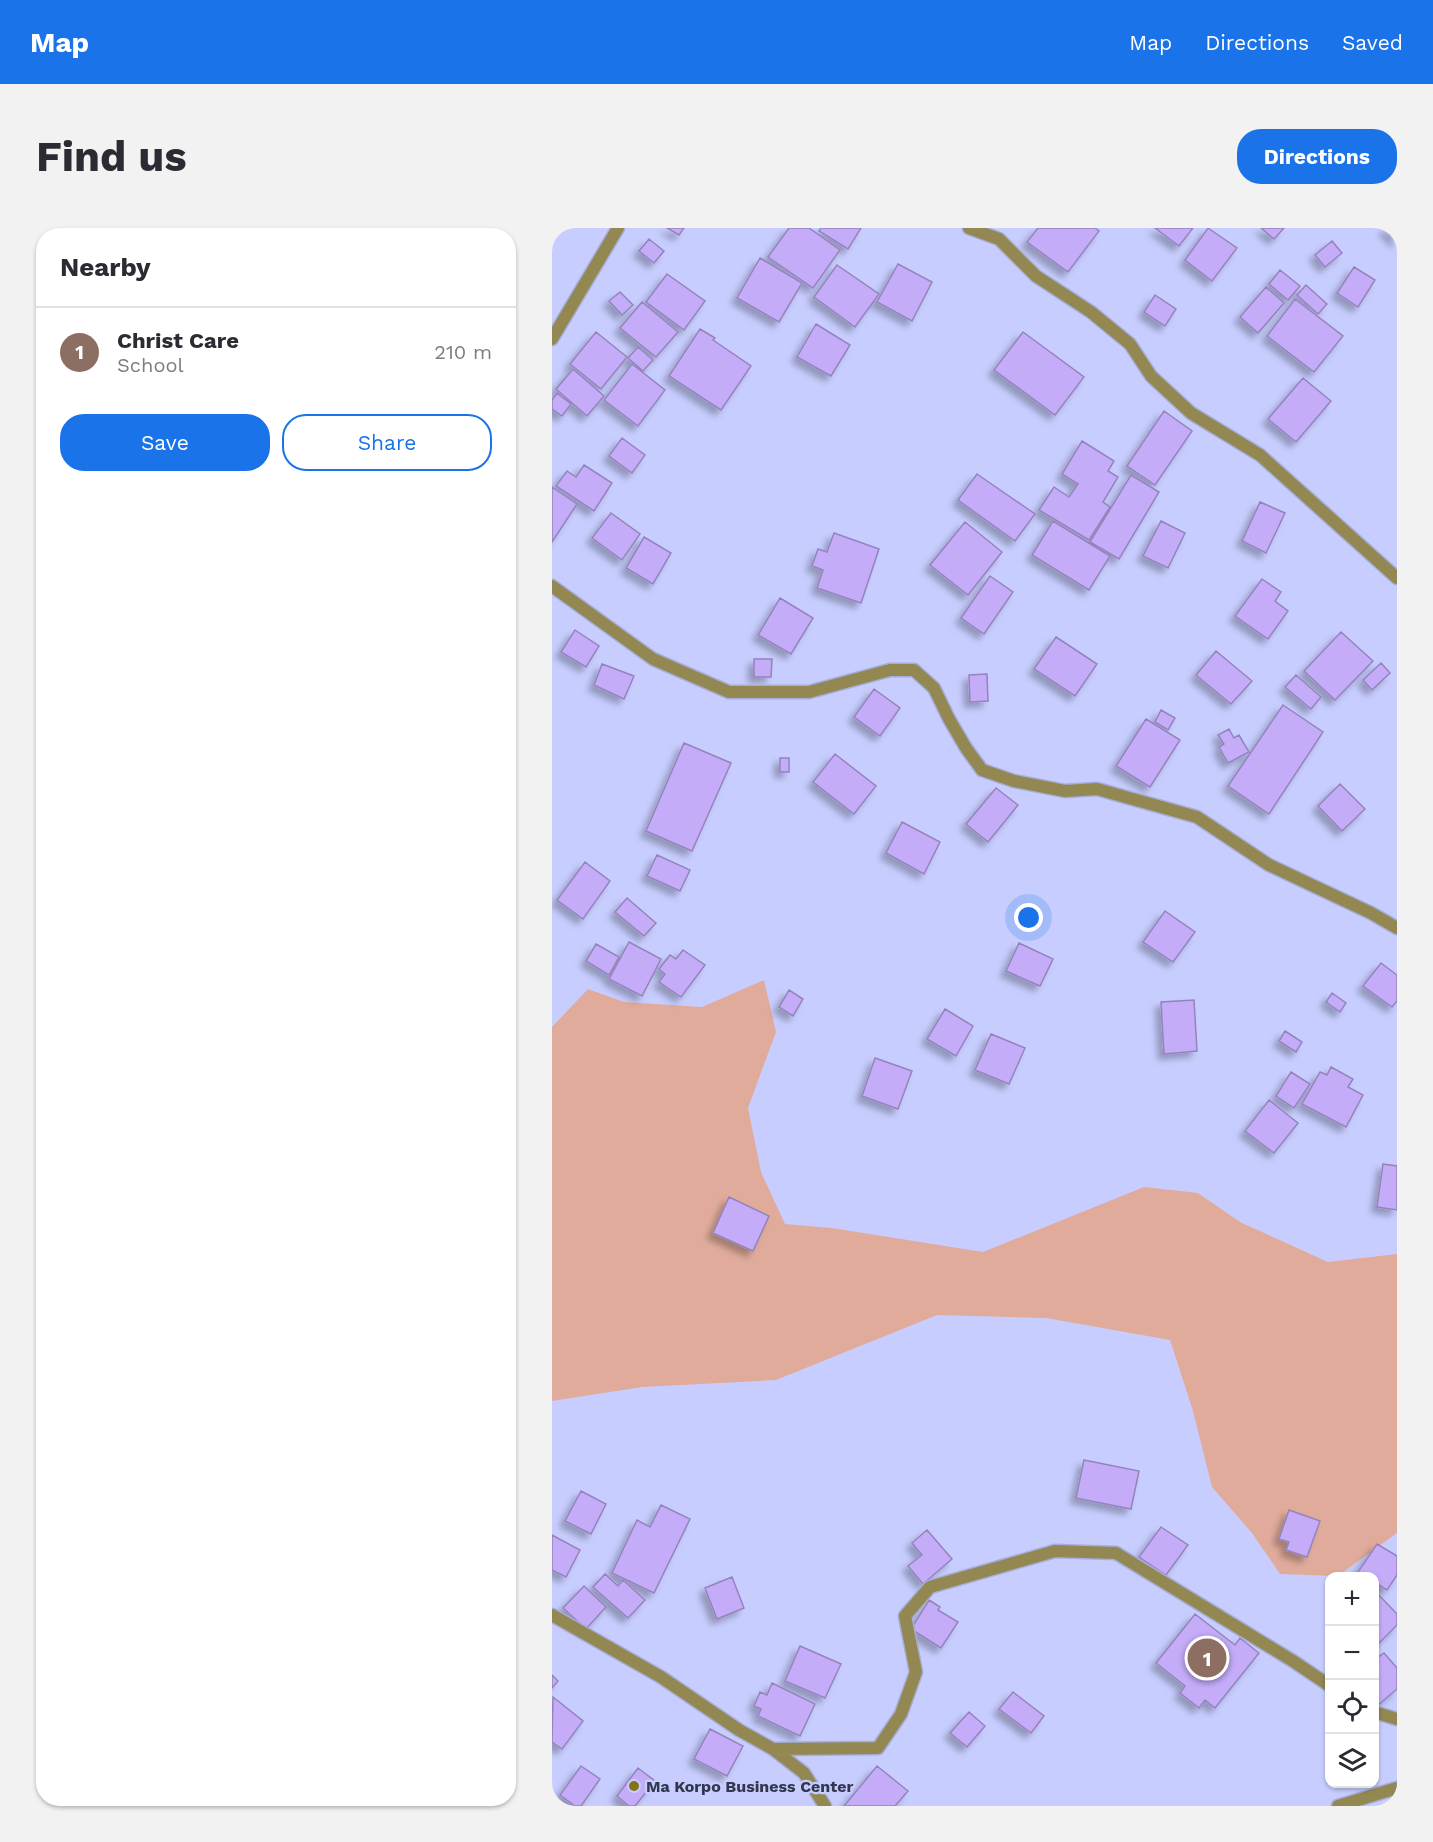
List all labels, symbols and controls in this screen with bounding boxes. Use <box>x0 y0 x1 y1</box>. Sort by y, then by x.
text: Map <box>30 26 89 59</box>
text: Map <box>1129 30 1172 55</box>
text: Directions <box>1205 30 1309 55</box>
text: Saved <box>1342 30 1403 55</box>
button: Directions <box>1237 129 1397 184</box>
text: Find us <box>36 132 187 181</box>
text: Nearby <box>60 252 151 282</box>
text: Christ Care <box>117 328 239 353</box>
text: 1 <box>75 340 84 364</box>
text: 210 m <box>434 340 492 364</box>
text: School <box>117 353 184 377</box>
button: Save <box>60 414 270 471</box>
button: Share <box>282 414 492 471</box>
your location <box>1014 903 1043 932</box>
map controls <box>1325 1572 1379 1788</box>
button: + <box>1325 1572 1379 1626</box>
button: − <box>1325 1626 1379 1680</box>
pin: 1 <box>1188 1636 1226 1680</box>
button: locate <box>1325 1680 1379 1734</box>
button: layers <box>1325 1734 1379 1788</box>
place label: Ma Korpo Business Center <box>646 1777 853 1796</box>
marker: Ma Korpo Business Center <box>627 1779 641 1793</box>

